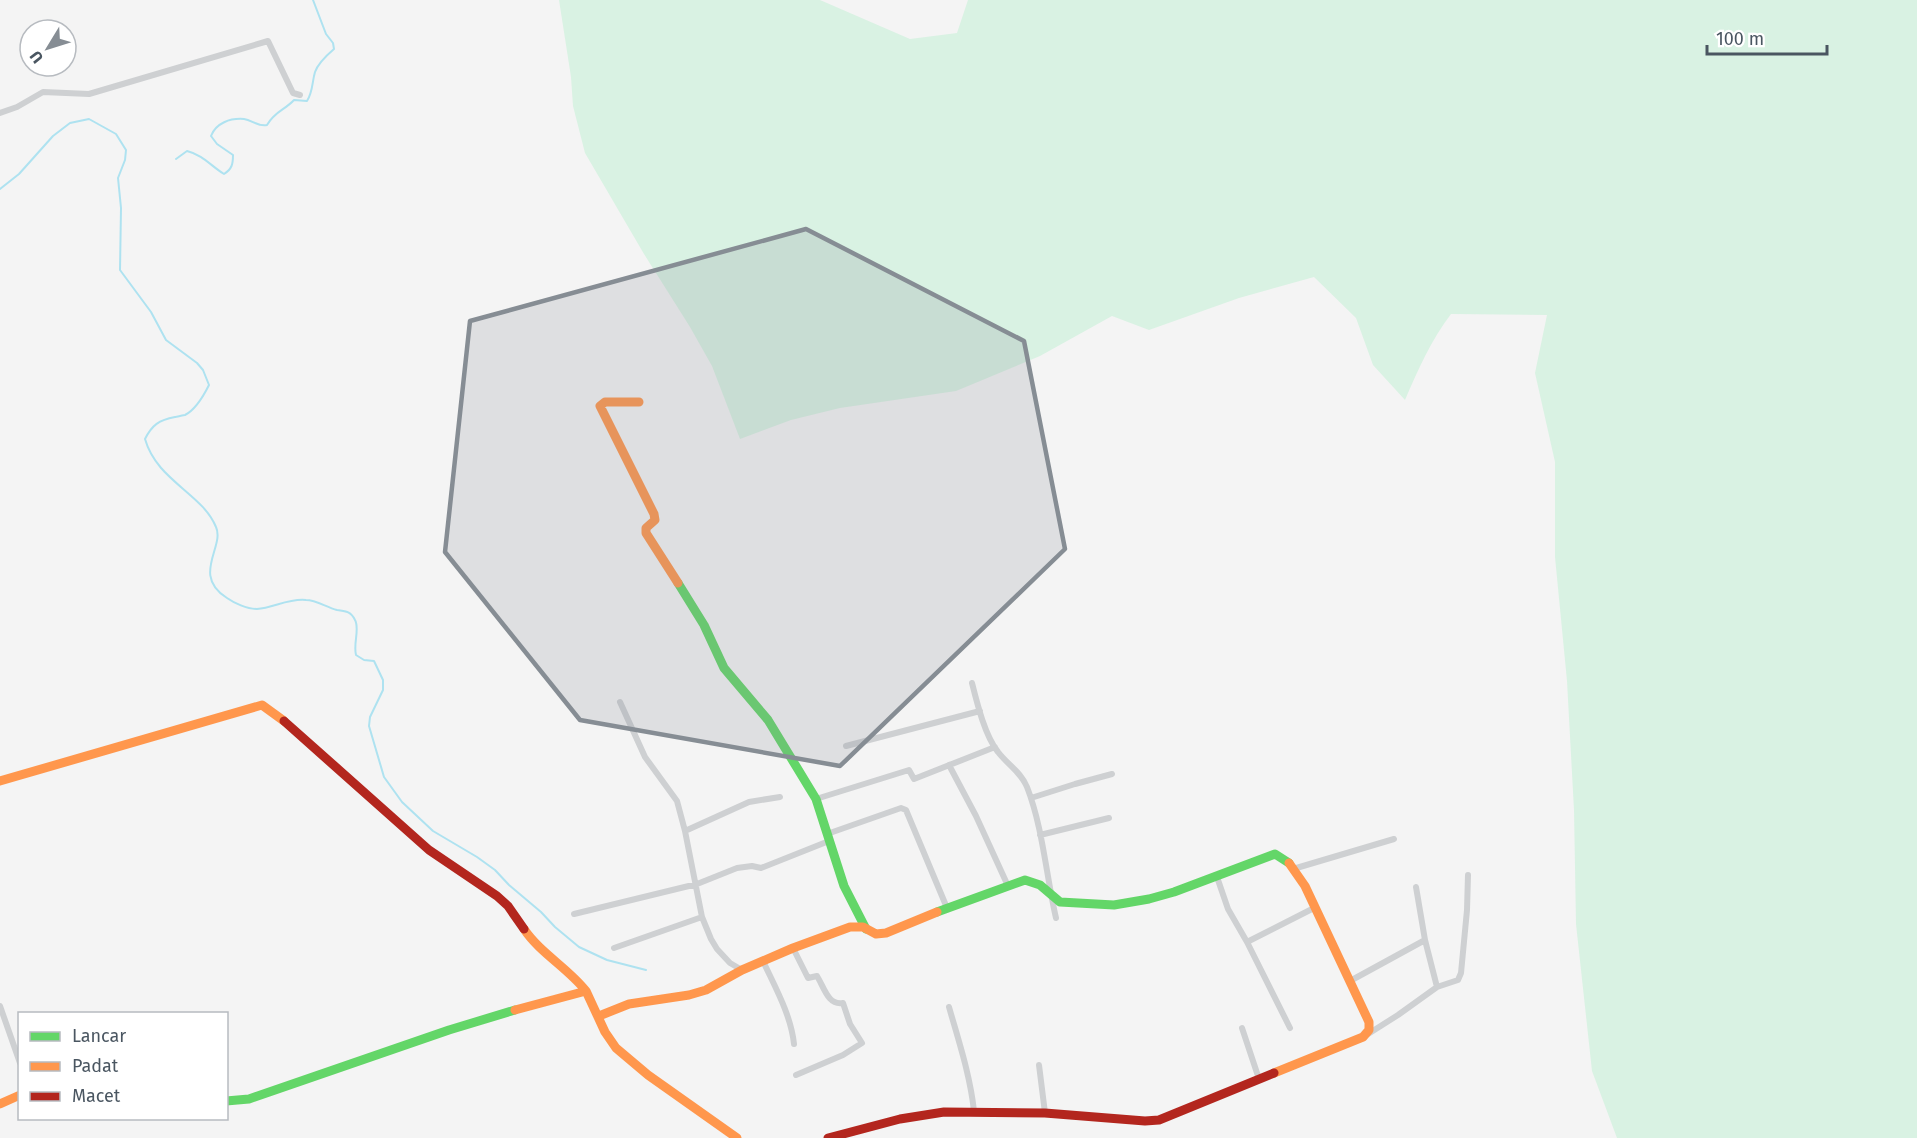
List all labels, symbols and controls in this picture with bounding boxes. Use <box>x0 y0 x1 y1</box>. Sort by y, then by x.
north arrow <box>18 18 78 78</box>
scale bar <box>1707 18 1827 56</box>
text: 100 m <box>1716 28 1764 50</box>
text: U <box>26 47 47 67</box>
legend <box>18 1012 228 1120</box>
text: Lancar <box>72 1025 126 1047</box>
text: Padat <box>72 1055 119 1077</box>
text: Macet <box>72 1085 121 1107</box>

